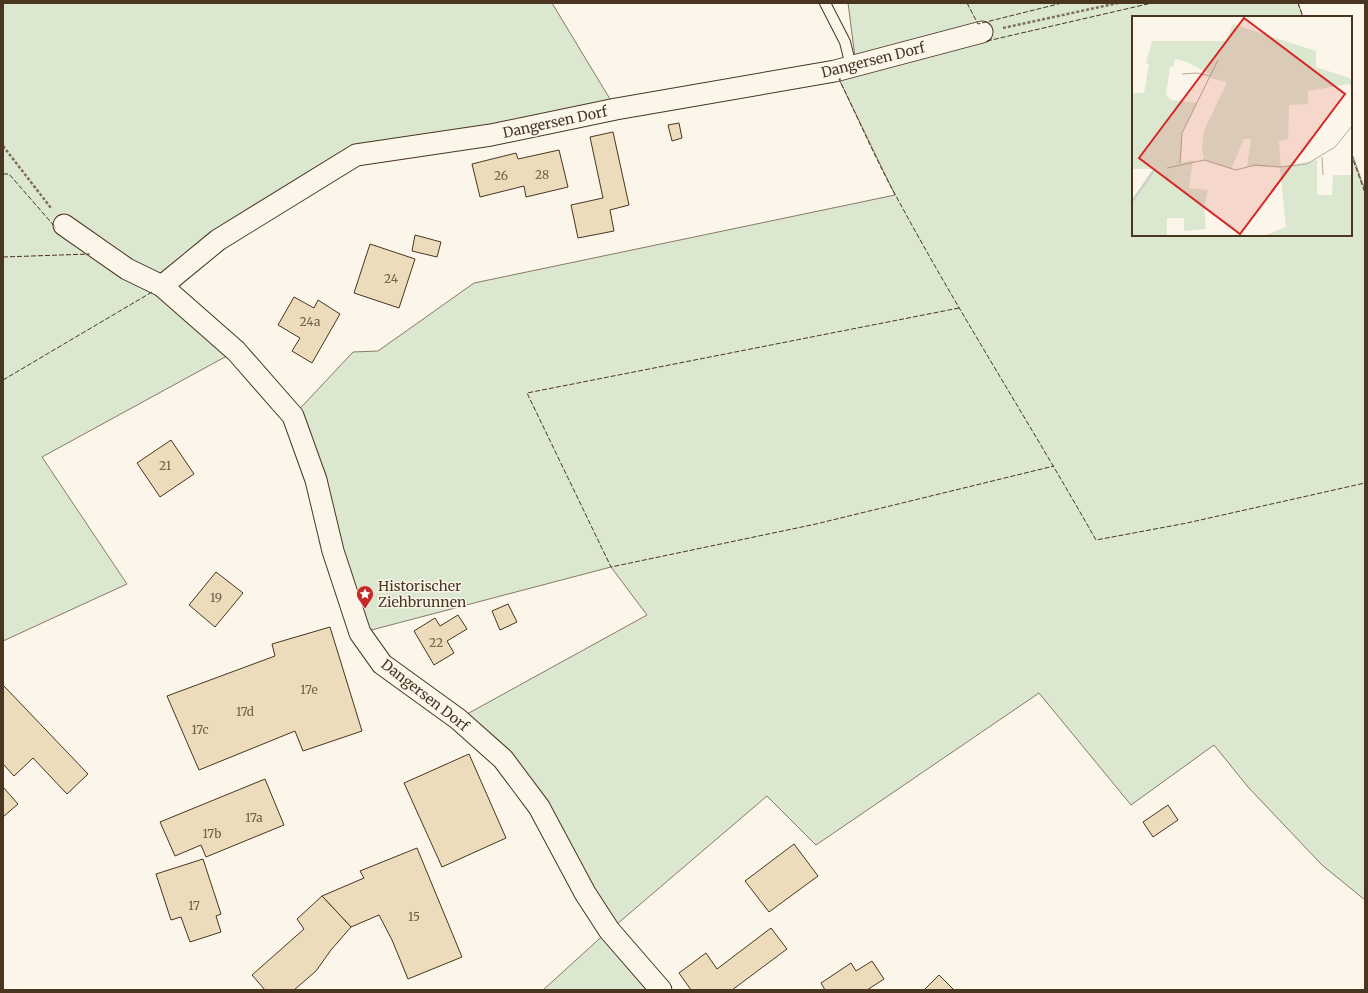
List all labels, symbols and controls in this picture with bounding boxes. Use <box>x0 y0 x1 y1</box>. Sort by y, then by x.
inset map <box>1132 16 1352 236</box>
street label: Dangersen Dorf <box>819 38 927 82</box>
street label: Dangersen Dorf <box>501 102 610 142</box>
house number: 28 <box>535 167 549 182</box>
house number: 26 <box>494 168 508 183</box>
house number: 24 <box>384 271 399 286</box>
house number: 24a <box>300 314 321 329</box>
house number: 21 <box>159 458 172 473</box>
place label: Historischer Ziehbrunnen <box>378 577 466 611</box>
place icon: Historischer Ziehbrunnen <box>355 584 375 609</box>
house number: 19 <box>210 590 222 605</box>
house number: 22 <box>429 635 443 650</box>
street label: Dangersen Dorf <box>378 655 473 735</box>
house number: 17e <box>300 682 318 697</box>
house number: 17d <box>236 704 254 719</box>
house number: 17c <box>191 722 209 737</box>
house number: 17a <box>245 810 263 825</box>
house number: 17b <box>203 826 221 841</box>
house number: 17 <box>188 898 200 913</box>
house number: 15 <box>408 909 420 924</box>

